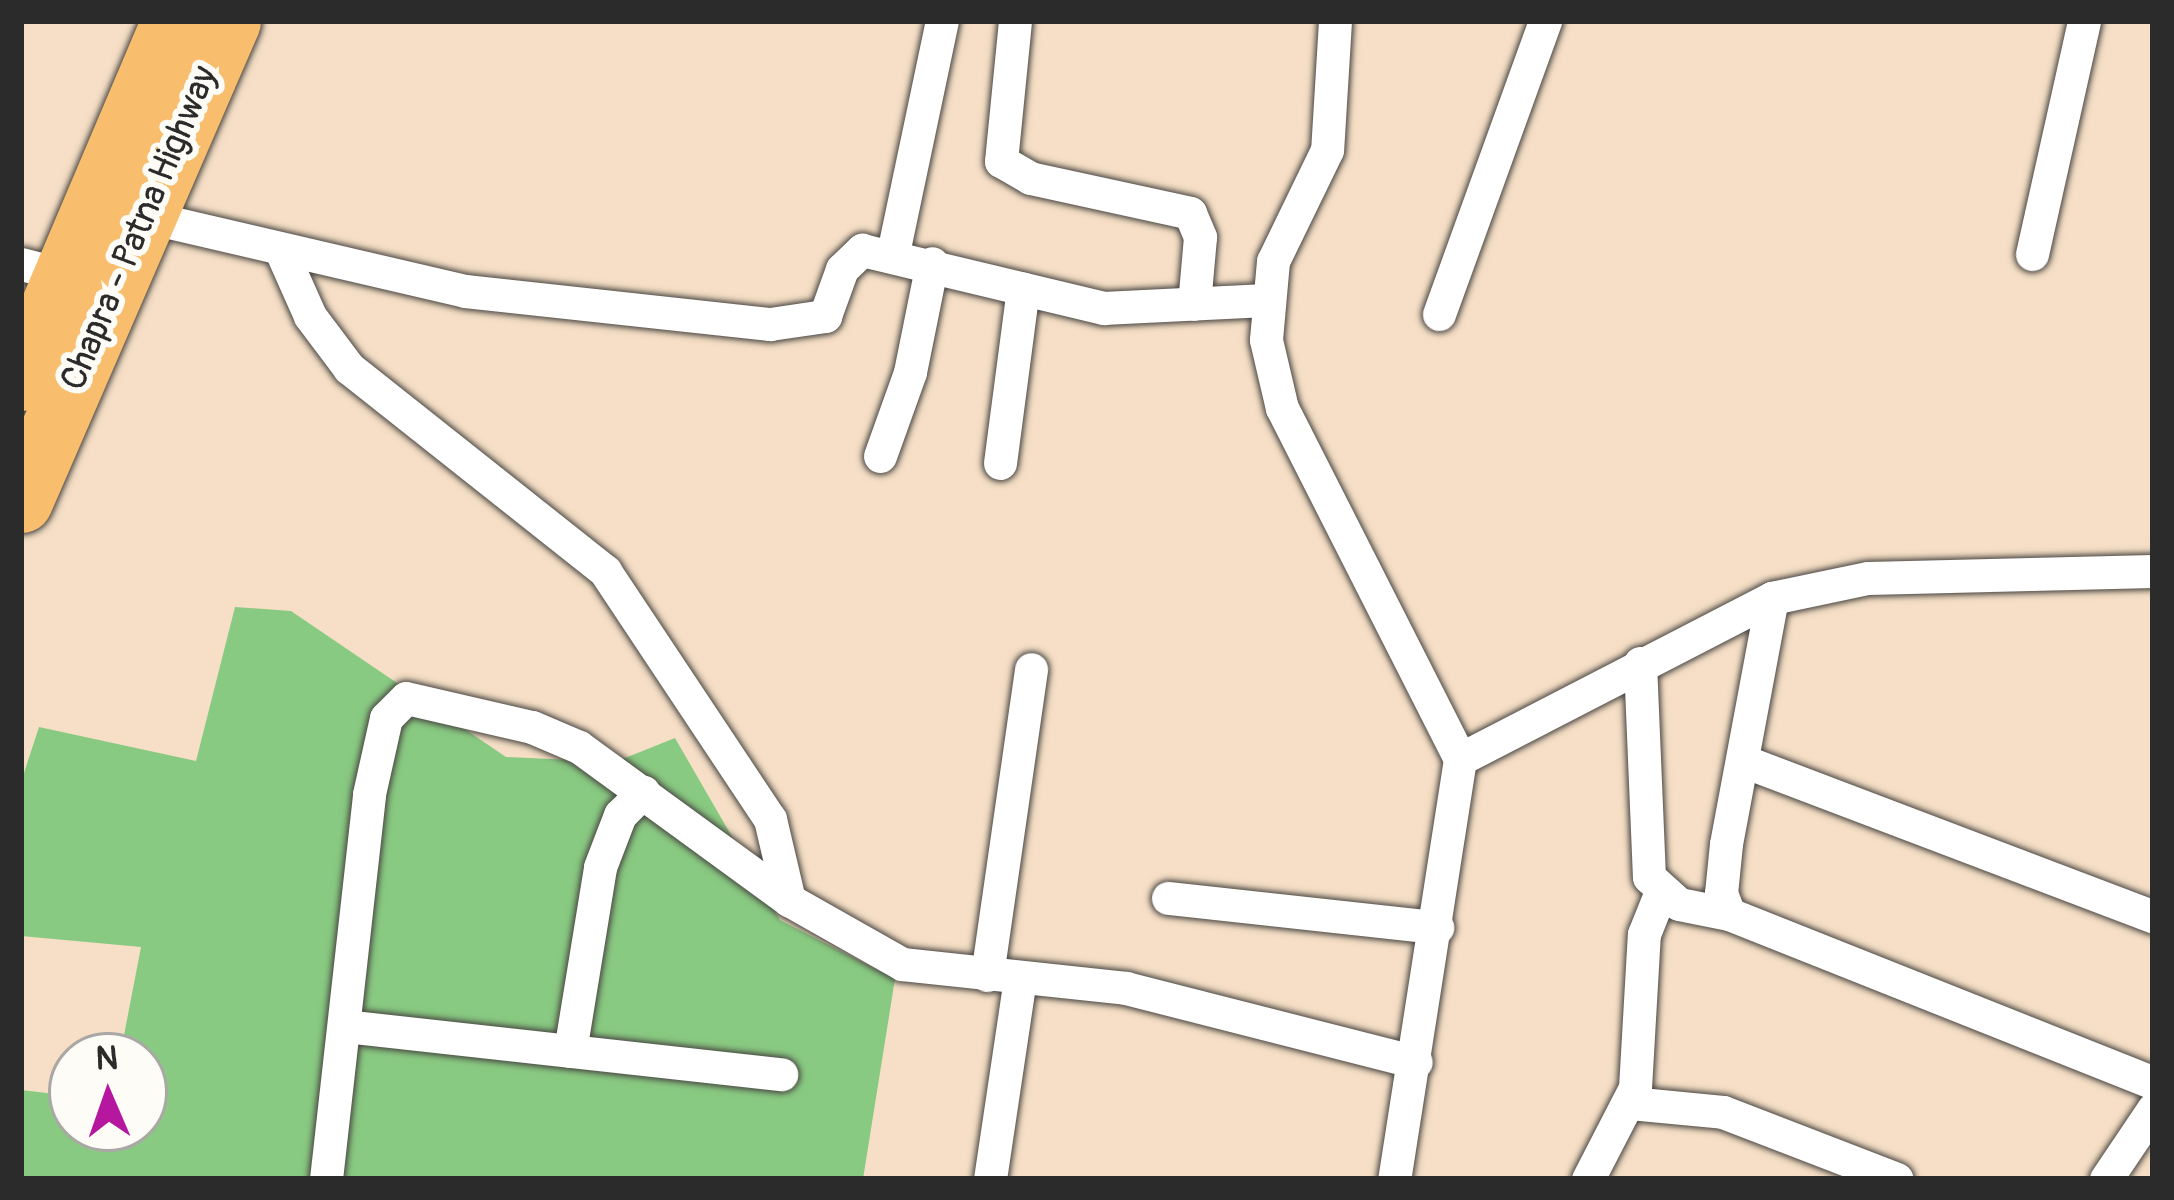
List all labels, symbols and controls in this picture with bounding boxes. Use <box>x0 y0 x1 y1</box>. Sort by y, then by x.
street label: Chapra - Patna Highway <box>51 59 227 397</box>
north arrow <box>48 1032 168 1152</box>
text: N <box>95 1038 119 1079</box>

